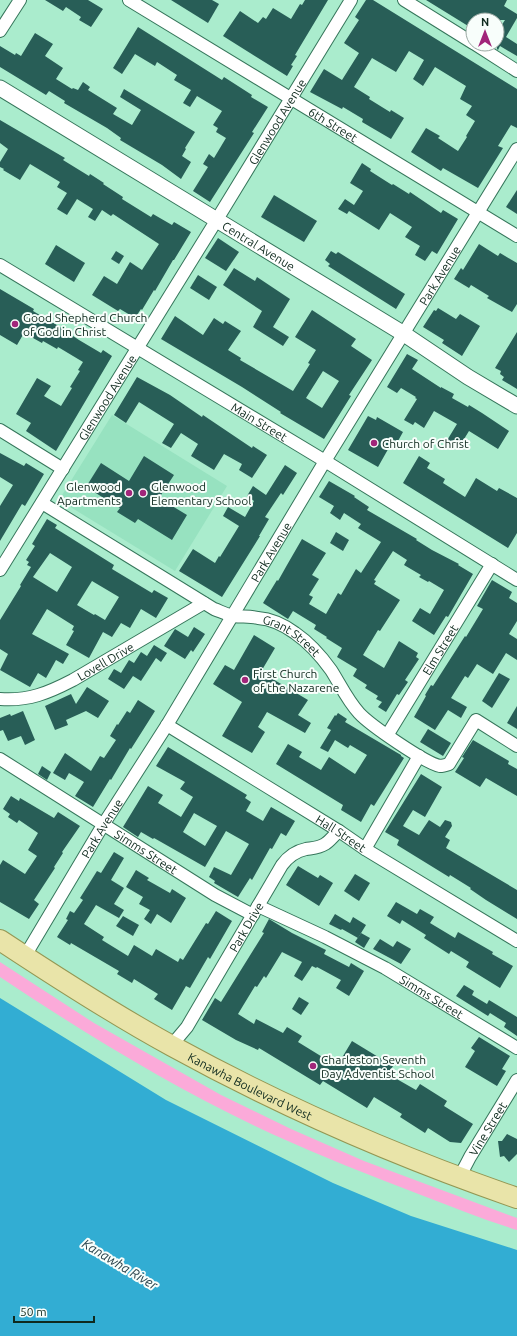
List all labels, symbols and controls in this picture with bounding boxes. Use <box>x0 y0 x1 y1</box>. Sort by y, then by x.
north arrow <box>465 12 505 52</box>
text: N <box>481 16 489 28</box>
street label: Glenwood Avenue <box>246 76 308 167</box>
street label: 6th Street <box>306 104 360 144</box>
street label: Central Avenue <box>220 219 297 273</box>
street label: Park Avenue <box>416 243 462 307</box>
place label: Good Shepherd Church of God in Christ <box>23 311 147 338</box>
marker: Good Shepherd Church of God in Christ <box>10 319 20 329</box>
street label: Glenwood Avenue <box>75 352 138 443</box>
street label: Main Street <box>229 400 290 443</box>
place label: Church of Christ <box>382 437 469 450</box>
marker: Church of Christ <box>369 438 379 448</box>
place label: Glenwood Apartments <box>57 480 121 507</box>
place label: Glenwood Elementary School <box>151 480 251 507</box>
marker: Glenwood Apartments <box>124 488 134 498</box>
marker: Glenwood Elementary School <box>138 488 148 498</box>
street label: Park Avenue <box>248 520 293 584</box>
street label: Grant Street <box>262 612 323 659</box>
street label: Elm Street <box>419 622 460 677</box>
street label: Lovell Drive <box>75 639 136 683</box>
place label: First Church of the Nazarene <box>253 667 339 694</box>
marker: First Church of the Nazarene <box>240 675 250 685</box>
street label: Park Avenue <box>78 796 125 860</box>
street label: Hall Street <box>314 812 369 854</box>
street label: Simms Street <box>113 827 180 876</box>
street label: Park Drive <box>226 900 265 954</box>
street label: Simms Street <box>398 972 466 1021</box>
street label: Kanawha Boulevard West <box>186 1050 315 1122</box>
place label: Charleston Seventh Day Adventist School <box>321 1053 435 1080</box>
marker: Charleston Seventh Day Adventist School <box>308 1061 318 1071</box>
street label: Vine Street <box>466 1099 509 1158</box>
water label: Kanawha River <box>80 1236 161 1292</box>
scale bar <box>14 1298 94 1324</box>
text: 50 m <box>20 1305 47 1318</box>

